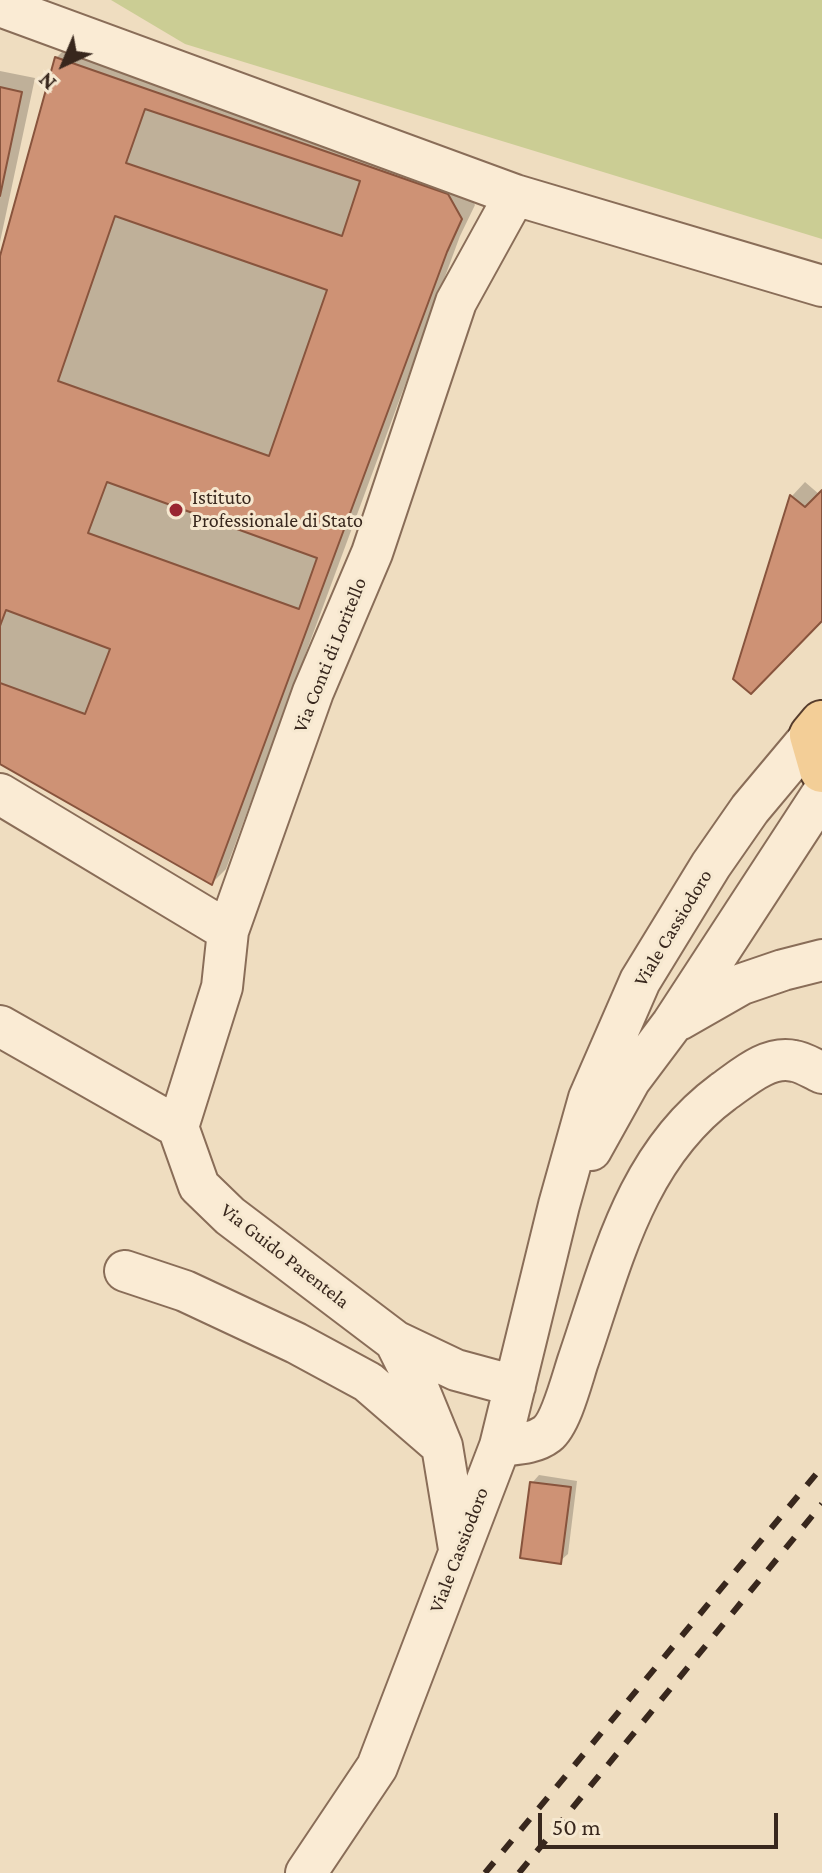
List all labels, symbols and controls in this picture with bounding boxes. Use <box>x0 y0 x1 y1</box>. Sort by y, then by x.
north arrow <box>24 24 104 104</box>
text: N <box>33 67 61 96</box>
place label: Istituto Professionale di Stato <box>192 486 363 533</box>
marker: Istituto Professionale di Stato <box>167 501 185 519</box>
street label: Via Conti di Loritello <box>288 574 372 736</box>
street label: Viale Cassiodoro <box>629 865 717 991</box>
street label: Via Guido Parentela <box>216 1198 354 1314</box>
street label: Viale Cassiodoro <box>424 1484 494 1616</box>
scale bar <box>542 1797 782 1847</box>
text: 50 m <box>552 1813 601 1840</box>

